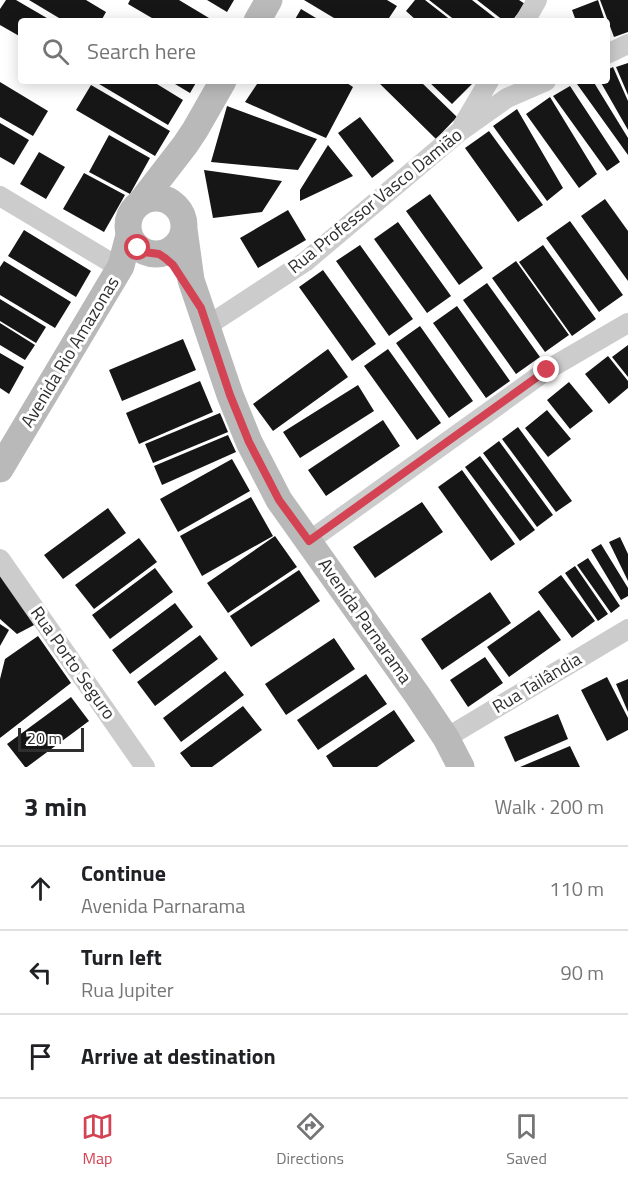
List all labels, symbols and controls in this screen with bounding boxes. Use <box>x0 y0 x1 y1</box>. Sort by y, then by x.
search box <box>18 18 610 84</box>
text: Search here <box>87 34 196 68</box>
icon: search <box>39 35 72 68</box>
street label: Rua Professor Vasco Damião <box>282 122 468 280</box>
route start <box>124 234 150 260</box>
street label: Avenida Rio Amazonas <box>14 271 125 432</box>
route end <box>533 356 559 382</box>
street label: Avenida Parnarama <box>312 552 419 689</box>
street label: Rua Porto Seguro <box>24 601 123 725</box>
street label: Rua Tailândia <box>487 645 586 720</box>
scale bar <box>18 725 84 752</box>
text: 20 m <box>27 726 62 750</box>
text: 3 min <box>24 787 87 826</box>
text: Walk · 200 m <box>495 791 604 822</box>
text: Continue <box>81 856 166 890</box>
icon: ahead <box>24 872 57 905</box>
text: 110 m <box>549 873 604 904</box>
text: Avenida Parnarama <box>81 890 245 921</box>
text: Turn left <box>81 940 162 974</box>
icon: left <box>24 956 57 989</box>
text: 90 m <box>560 957 604 988</box>
text: Rua Jupiter <box>81 974 174 1005</box>
text: Arrive at destination <box>81 1039 276 1073</box>
icon: arrive <box>24 1040 57 1073</box>
tab: Map <box>81 1110 114 1170</box>
tab: Directions <box>276 1110 344 1170</box>
tab: Saved <box>506 1110 547 1170</box>

